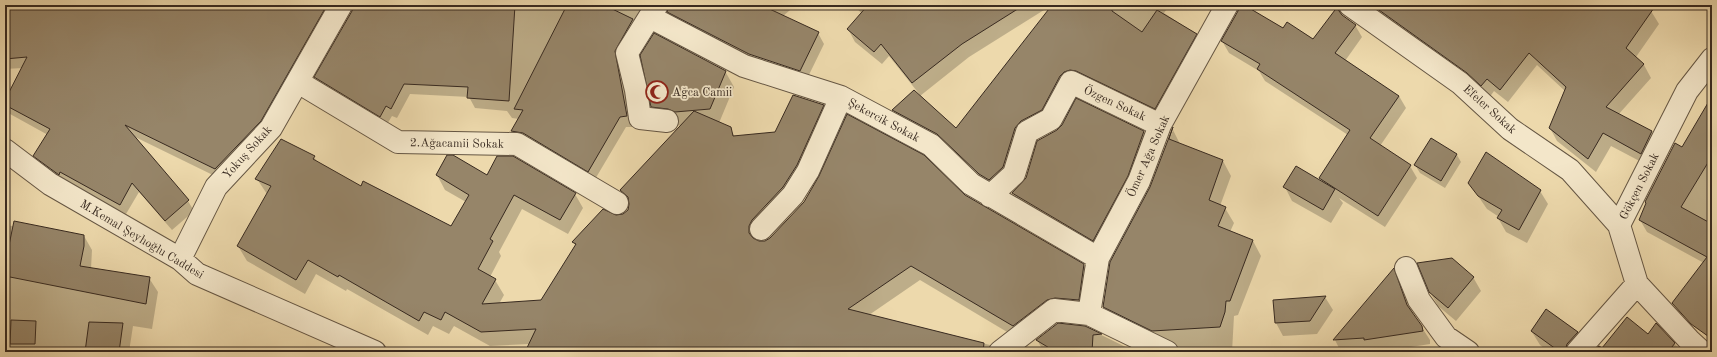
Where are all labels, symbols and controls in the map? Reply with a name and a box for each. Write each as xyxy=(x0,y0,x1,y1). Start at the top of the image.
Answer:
mosque icon: Ağca Camii xyxy=(644,79,670,105)
street label: Özgen Sokak xyxy=(1082,81,1149,124)
street label: Efeler Sokak xyxy=(1461,83,1518,136)
place label: Ağca Camii xyxy=(672,87,732,99)
street label: Şekercik Sokak xyxy=(846,97,921,145)
street label: Ömer Ağa Sokak xyxy=(1122,112,1172,199)
street label: Yokuş Sokak xyxy=(221,124,275,182)
street label: 2.Ağacamii Sokak xyxy=(410,137,504,151)
street label: Gökçen Sokak xyxy=(1618,151,1662,222)
street label: M.Kemal Şeyhoğlu Caddesi xyxy=(78,198,205,282)

